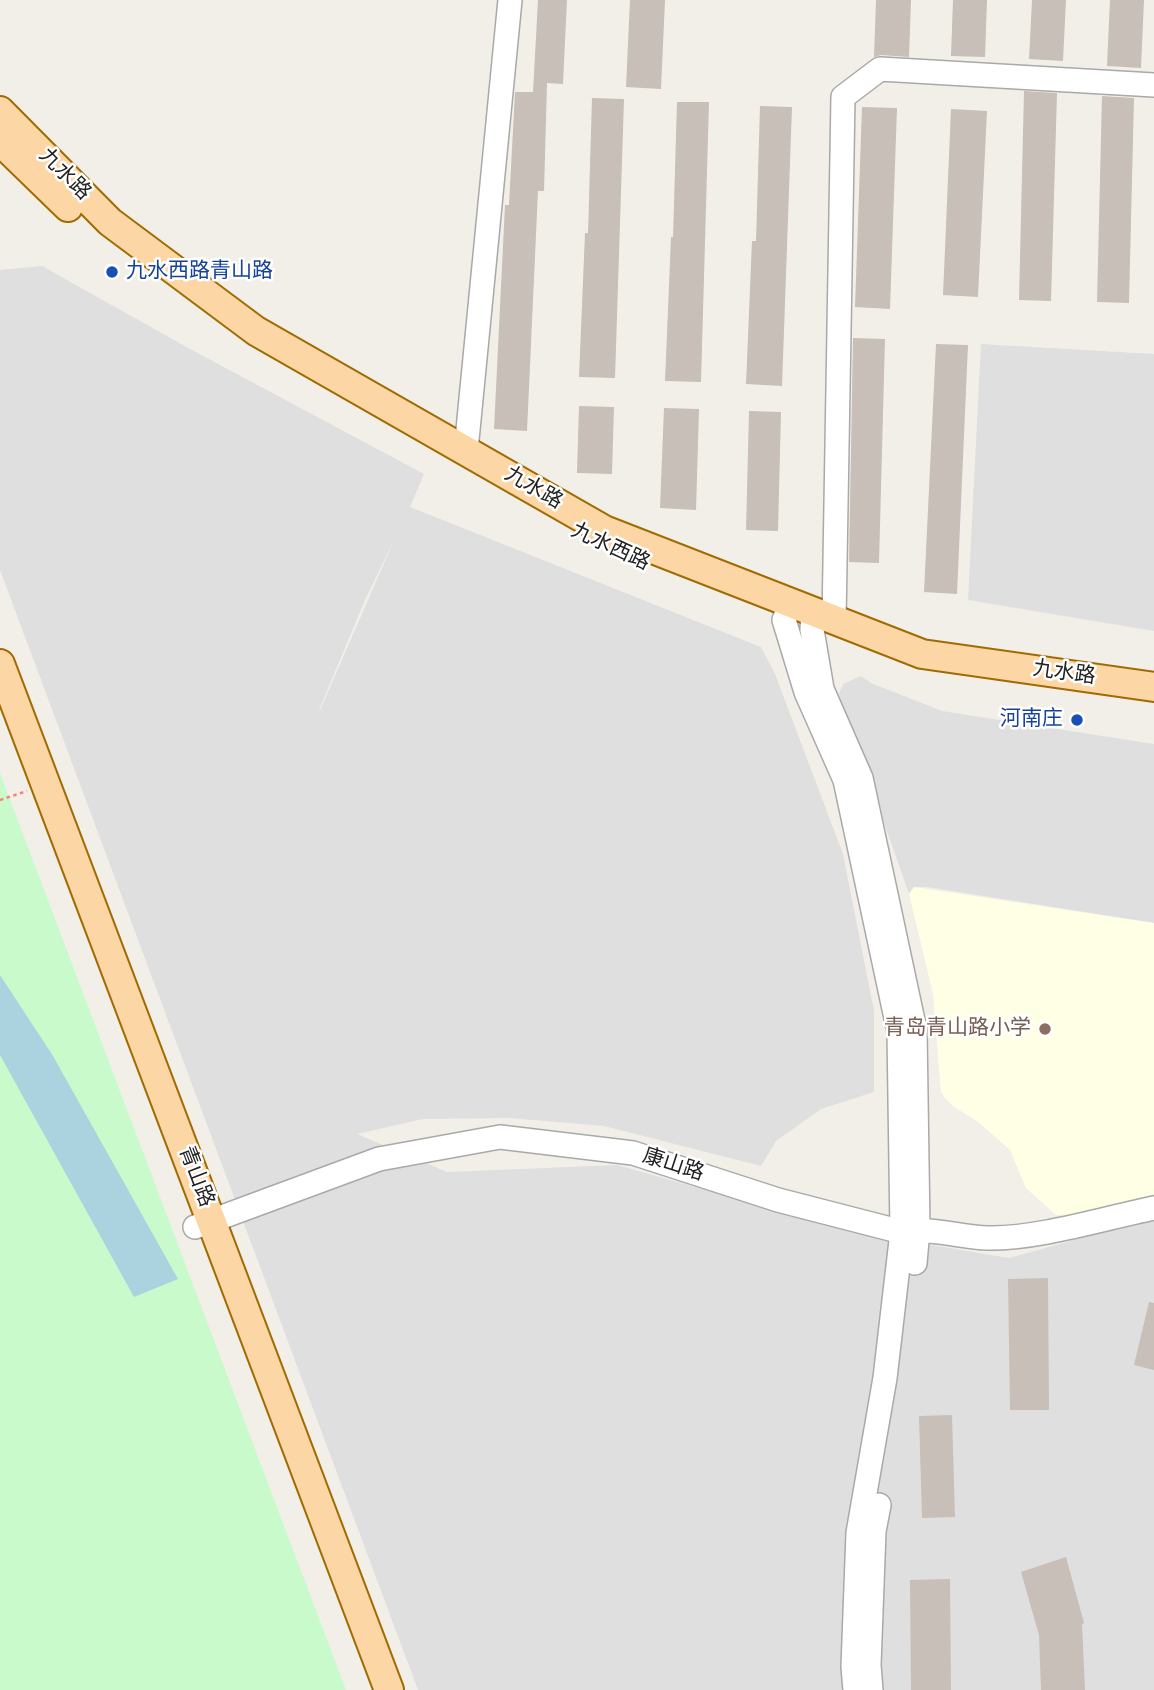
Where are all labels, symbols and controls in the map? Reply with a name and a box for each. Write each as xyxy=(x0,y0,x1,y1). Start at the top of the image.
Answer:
street label: 九水路 xyxy=(33,144,95,206)
place label: 九水西路青山路 xyxy=(126,259,273,285)
marker: 九水西路青山路 xyxy=(104,264,120,280)
street label: 九水路 xyxy=(499,462,567,516)
street label: 九水西路 xyxy=(567,519,653,577)
street label: 九水路 xyxy=(1031,657,1097,691)
place label: 河南庄 xyxy=(1000,707,1063,733)
marker: 河南庄 xyxy=(1069,712,1085,728)
place label: 青岛青山路小学 xyxy=(884,1016,1031,1042)
marker: 青岛青山路小学 xyxy=(1037,1021,1053,1037)
street label: 青山路 xyxy=(172,1143,218,1211)
street label: 康山路 xyxy=(639,1144,707,1188)

